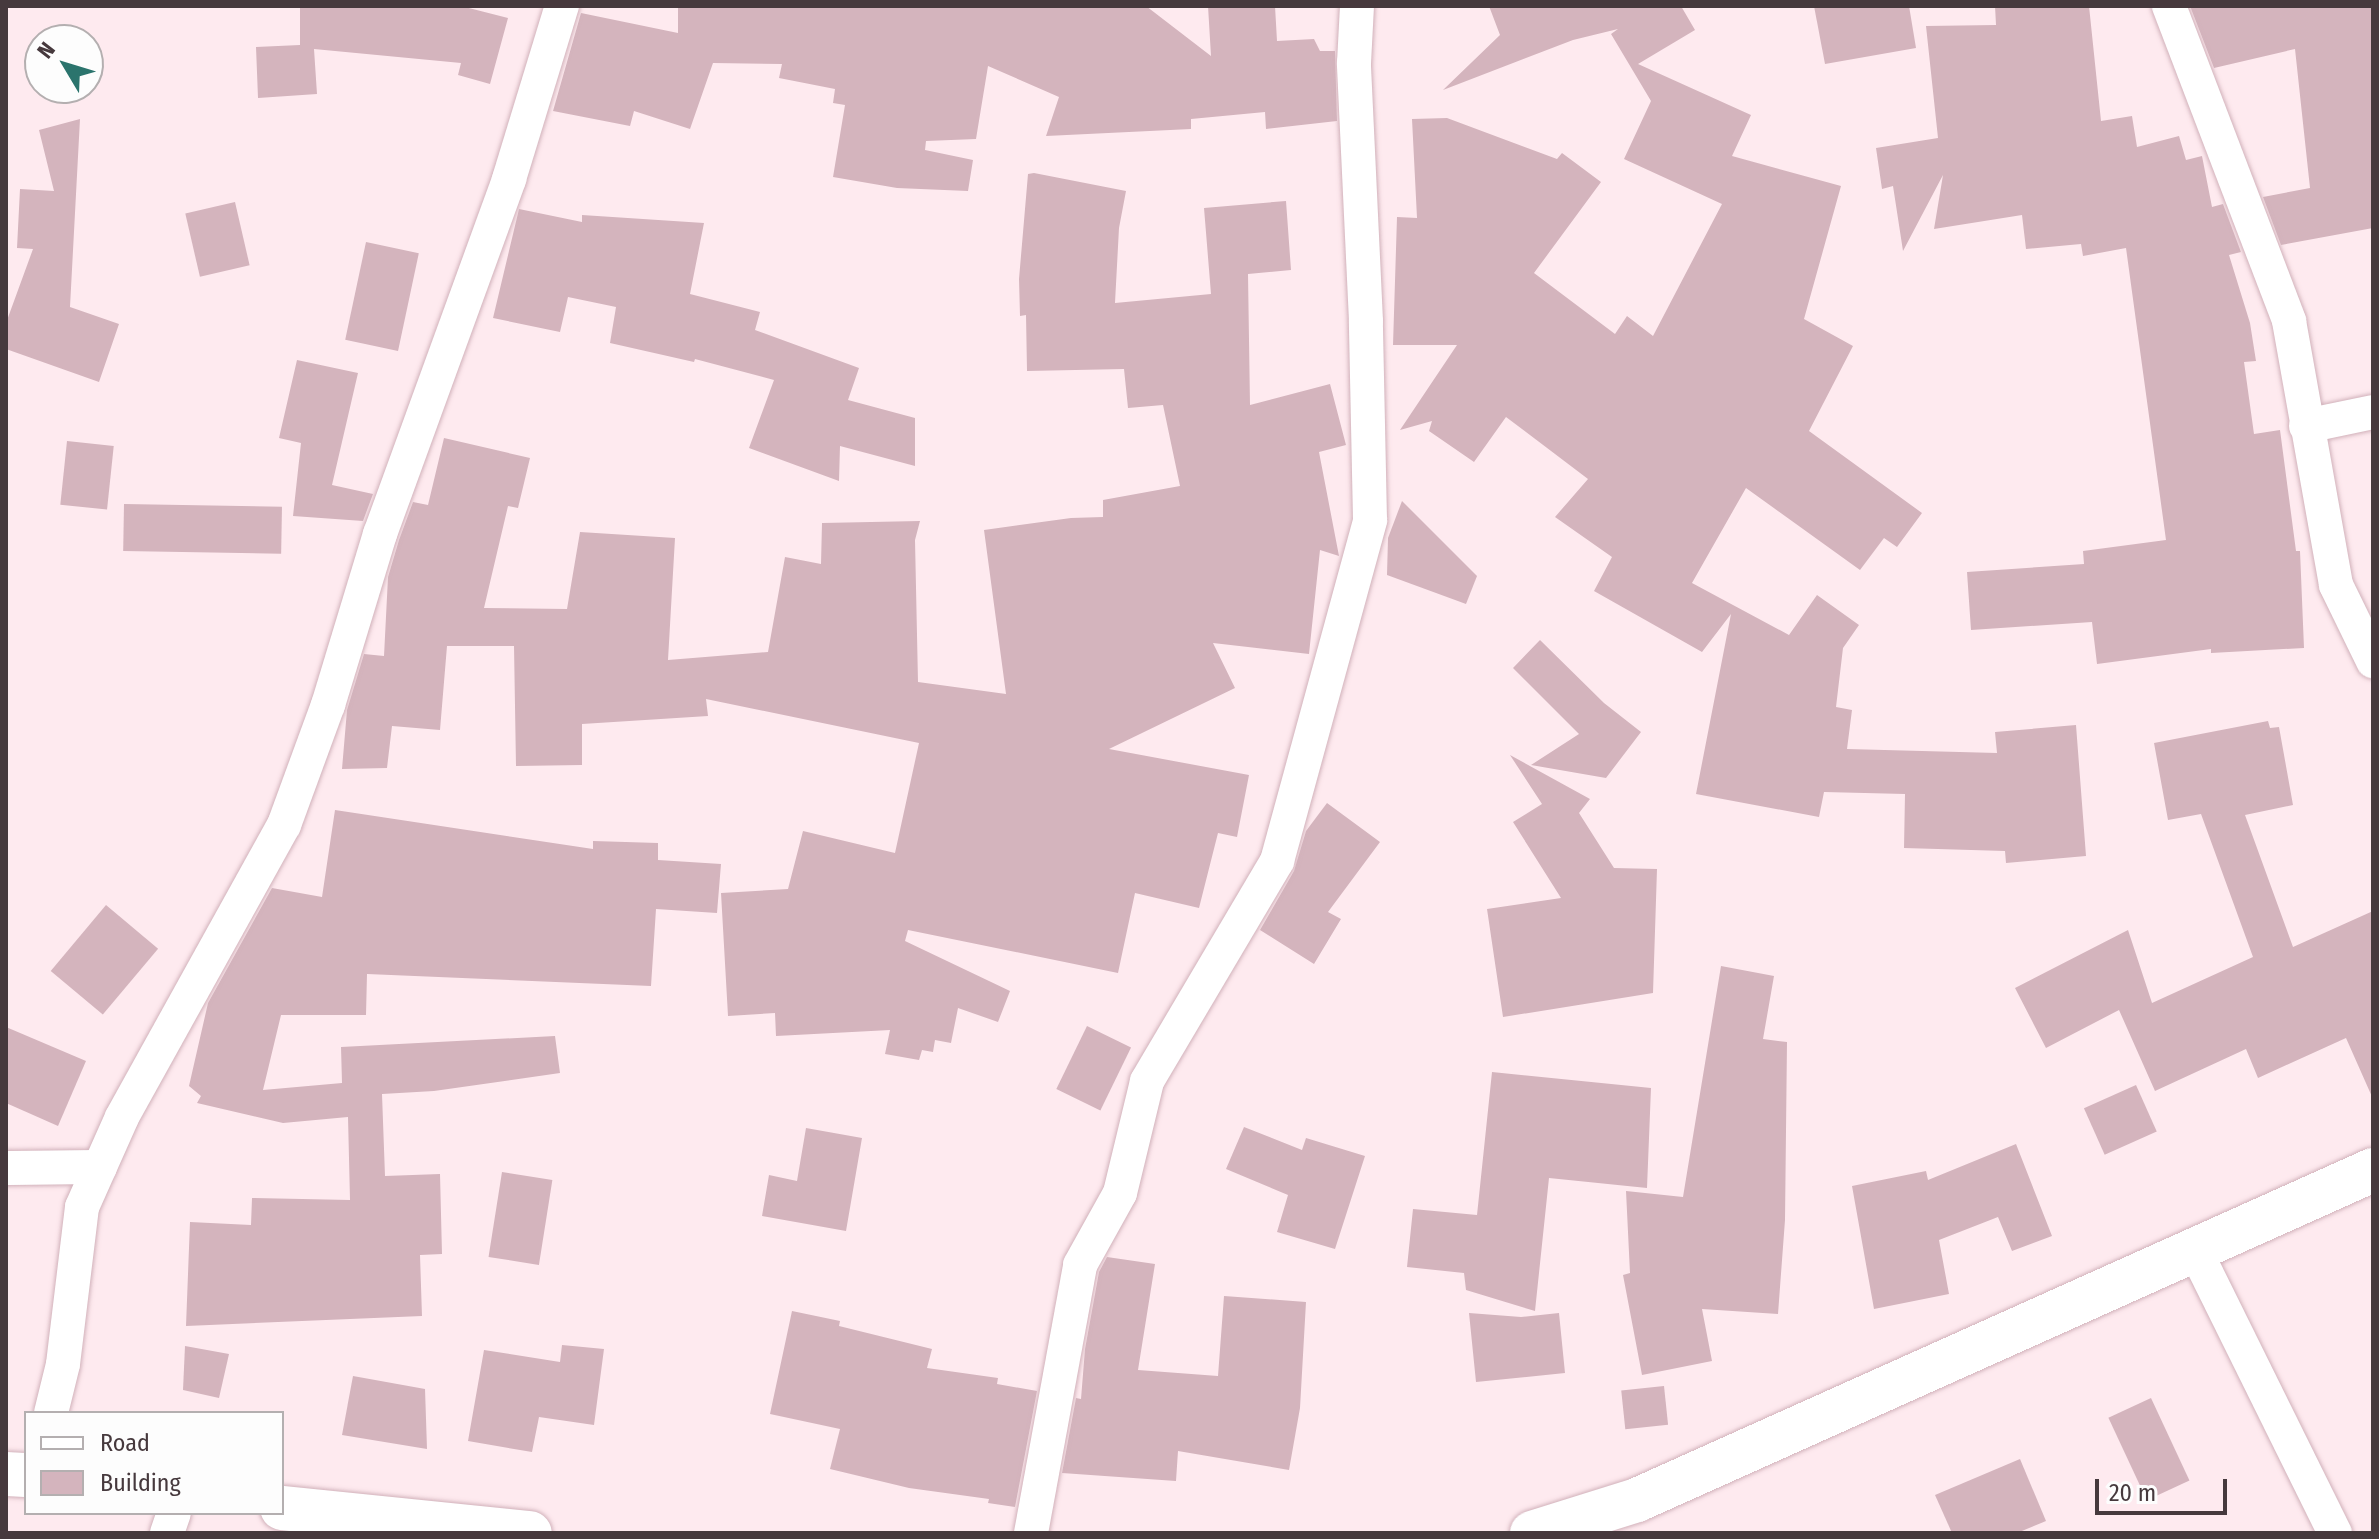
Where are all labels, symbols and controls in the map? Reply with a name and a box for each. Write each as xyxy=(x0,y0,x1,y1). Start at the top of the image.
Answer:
north arrow xyxy=(24,24,104,104)
text: N xyxy=(32,37,61,64)
legend xyxy=(24,1411,284,1515)
text: Road xyxy=(100,1429,150,1457)
scale bar xyxy=(2099,1463,2231,1513)
text: Building xyxy=(100,1469,181,1497)
text: 20 m xyxy=(2109,1479,2156,1507)

